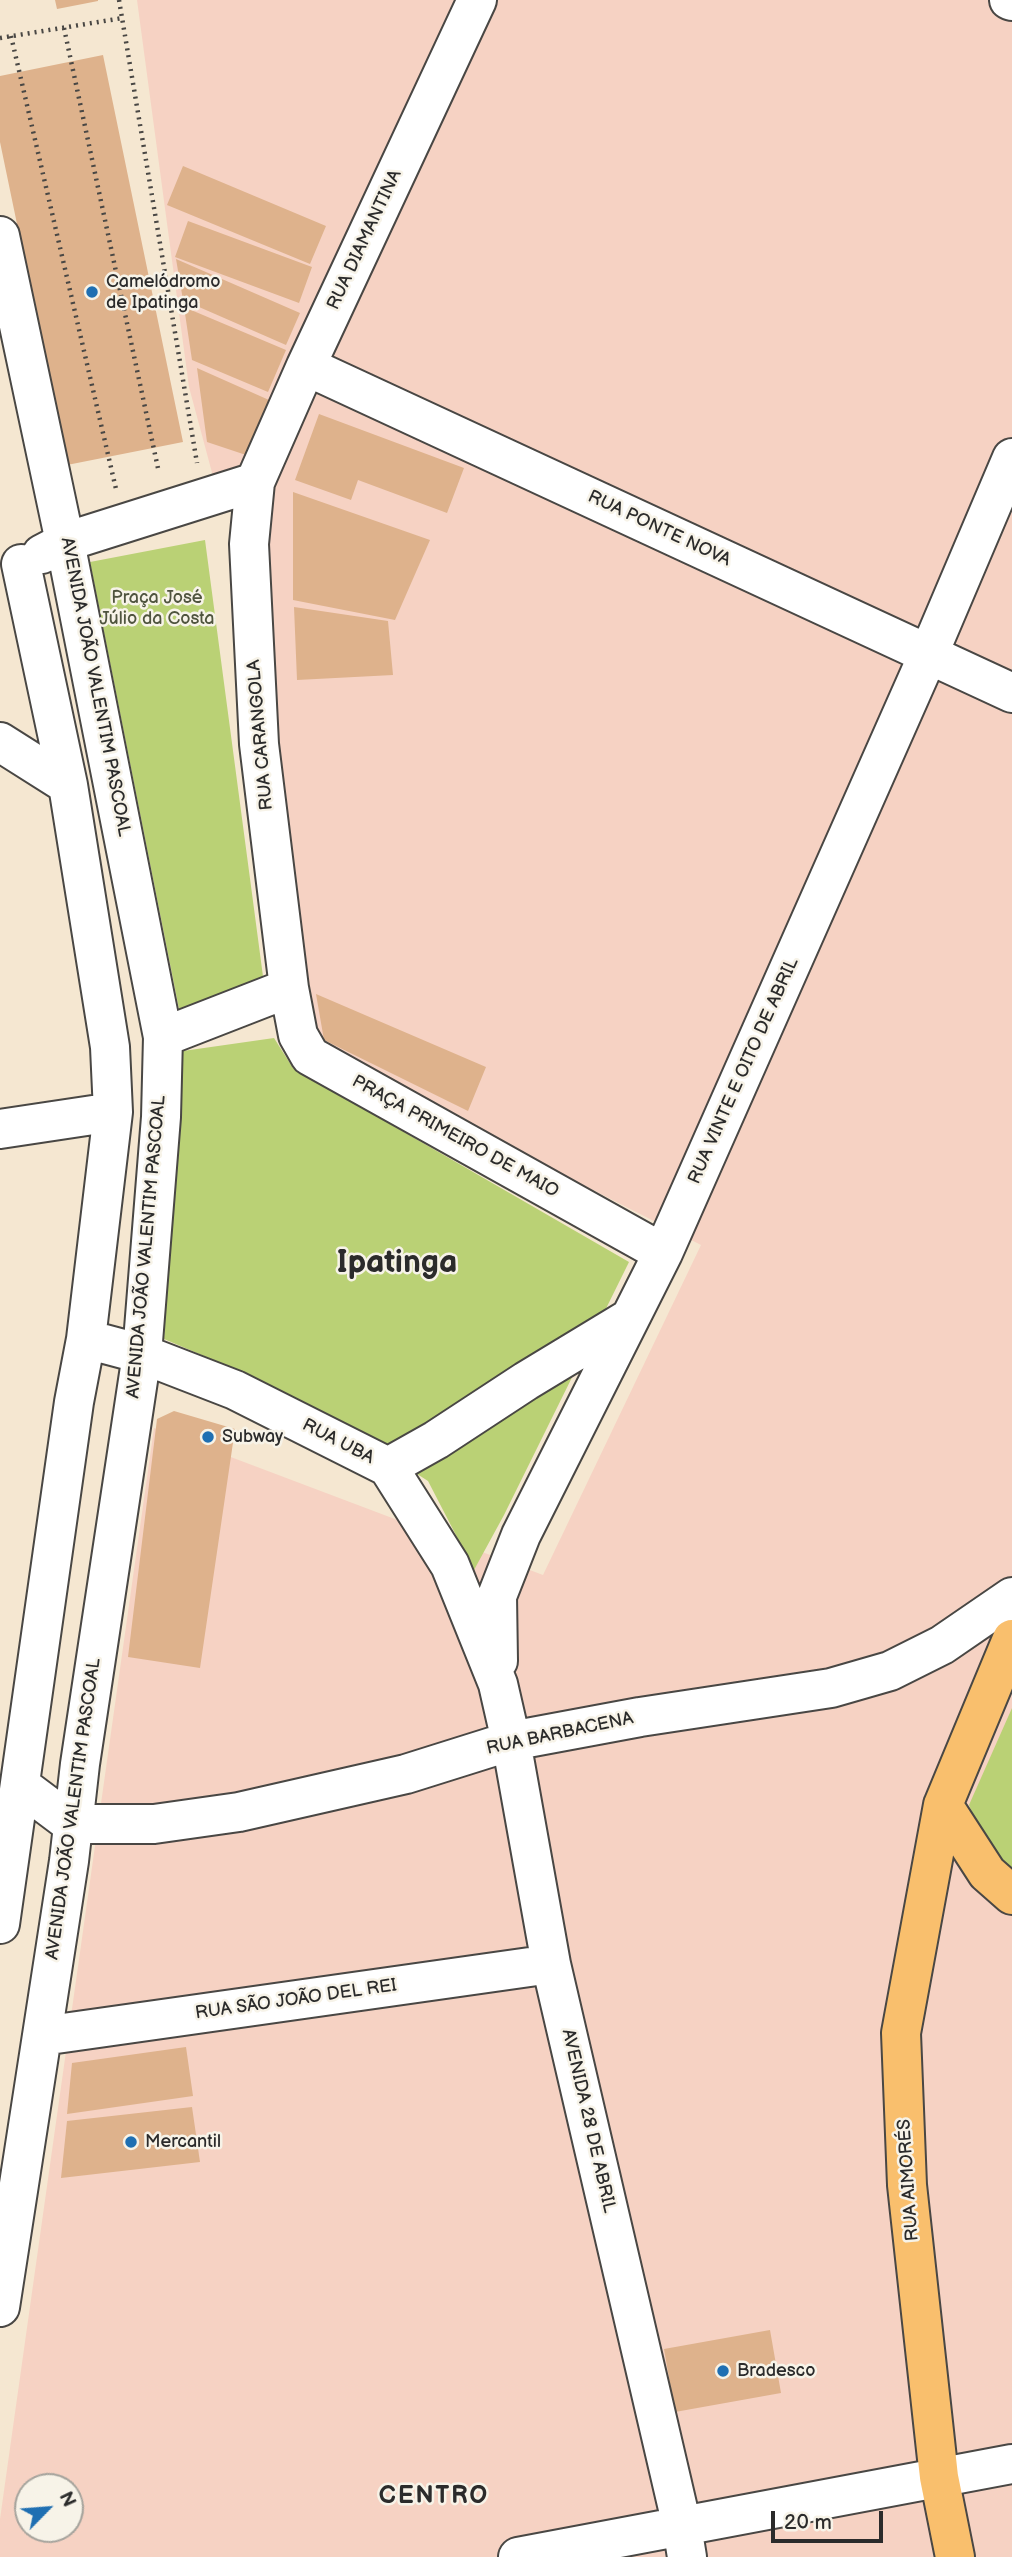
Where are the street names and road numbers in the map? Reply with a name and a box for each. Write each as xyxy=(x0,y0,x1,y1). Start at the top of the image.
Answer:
street label: RUA DIAMANTINA xyxy=(323,167,407,313)
street label: RUA PONTE NOVA xyxy=(584,486,734,572)
street label: AVENIDA JOÃO VALENTIM PASCOAL xyxy=(55,536,135,838)
street label: RUA CARANGOLA xyxy=(244,659,278,811)
street label: RUA VINTE E OITO DE ABRIL xyxy=(684,955,804,1187)
street label: PRAÇA PRIMEIRO DE MAIO xyxy=(348,1071,562,1203)
street label: AVENIDA JOÃO VALENTIM PASCOAL xyxy=(123,1095,171,1399)
street label: RUA UBA xyxy=(298,1415,378,1469)
street label: AVENIDA JOÃO VALENTIM PASCOAL xyxy=(42,1657,106,1961)
street label: RUA BARBACENA xyxy=(485,1708,635,1760)
street label: RUA SÃO JOÃO DEL REI xyxy=(194,1975,398,2025)
street label: AVENIDA 28 DE ABRIL xyxy=(556,2027,620,2215)
street label: RUA AIMORÉS xyxy=(894,2118,924,2242)

